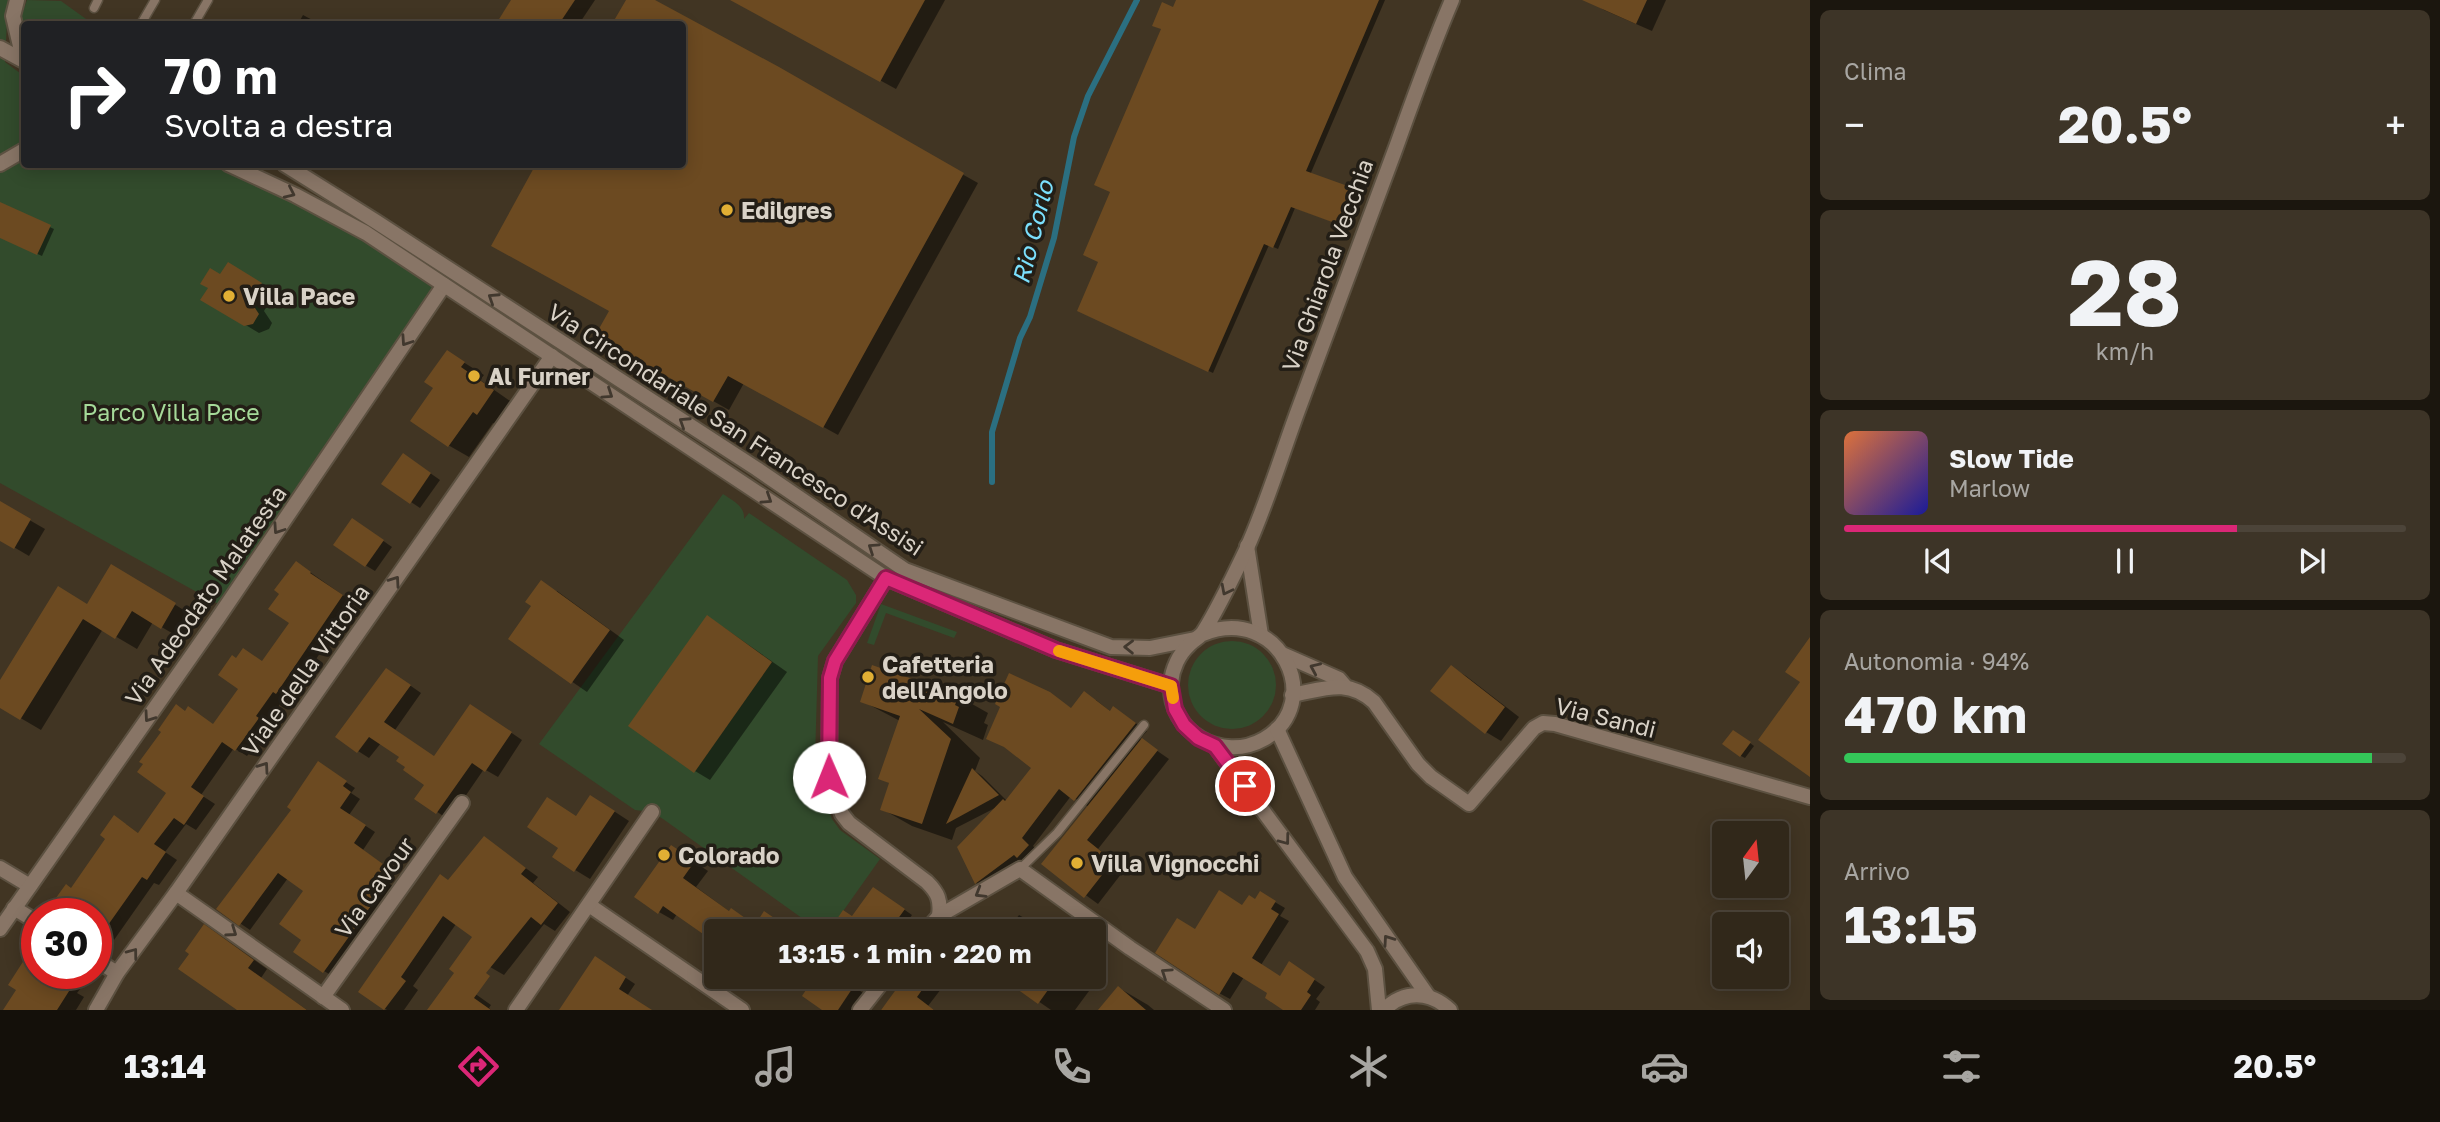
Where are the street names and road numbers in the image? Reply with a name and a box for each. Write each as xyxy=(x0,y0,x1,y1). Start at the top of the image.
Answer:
street label: Via Ghiarola Vecchia xyxy=(1275,155,1379,375)
street label: Via Circondariale San Francesco d'Assisi xyxy=(543,297,929,561)
street label: Via Adeodato Malatesta xyxy=(118,480,292,710)
street label: Viale della Vittoria xyxy=(235,579,375,761)
street label: Via Sandi xyxy=(1553,691,1659,743)
street label: Via Cavour xyxy=(328,831,420,943)

